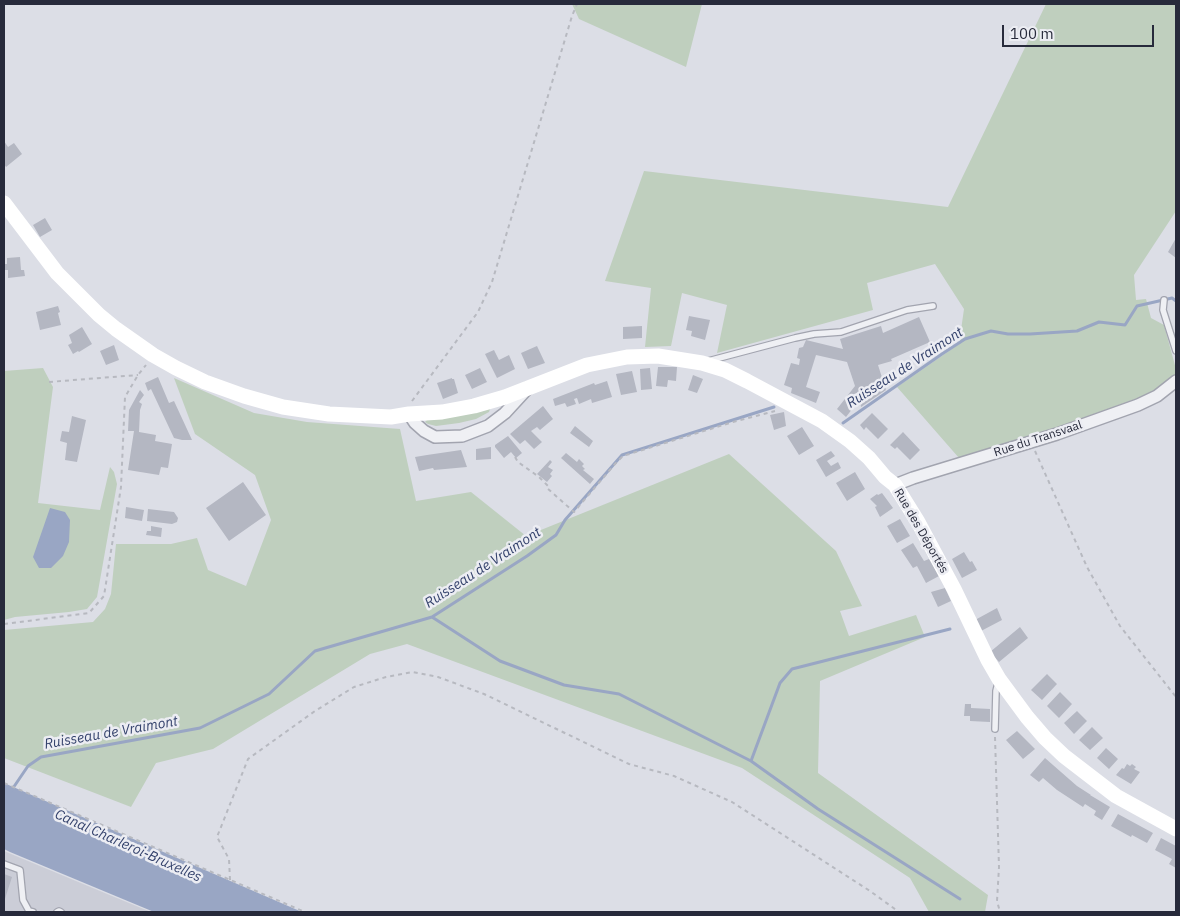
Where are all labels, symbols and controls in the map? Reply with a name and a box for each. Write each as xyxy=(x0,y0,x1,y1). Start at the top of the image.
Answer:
scale bar xyxy=(1005,15,1158,47)
text: 100 m xyxy=(1010,24,1054,43)
water label: Ruisseau de Vraimont xyxy=(844,324,966,412)
street label: Rue du Transvaal xyxy=(992,418,1084,460)
street label: Rue des Déportés xyxy=(891,486,951,576)
water label: Ruisseau de Vraimont xyxy=(422,524,544,612)
water label: Ruisseau de Vraimont xyxy=(43,713,179,753)
water label: Canal Charleroi-Bruxelles xyxy=(52,806,204,886)

